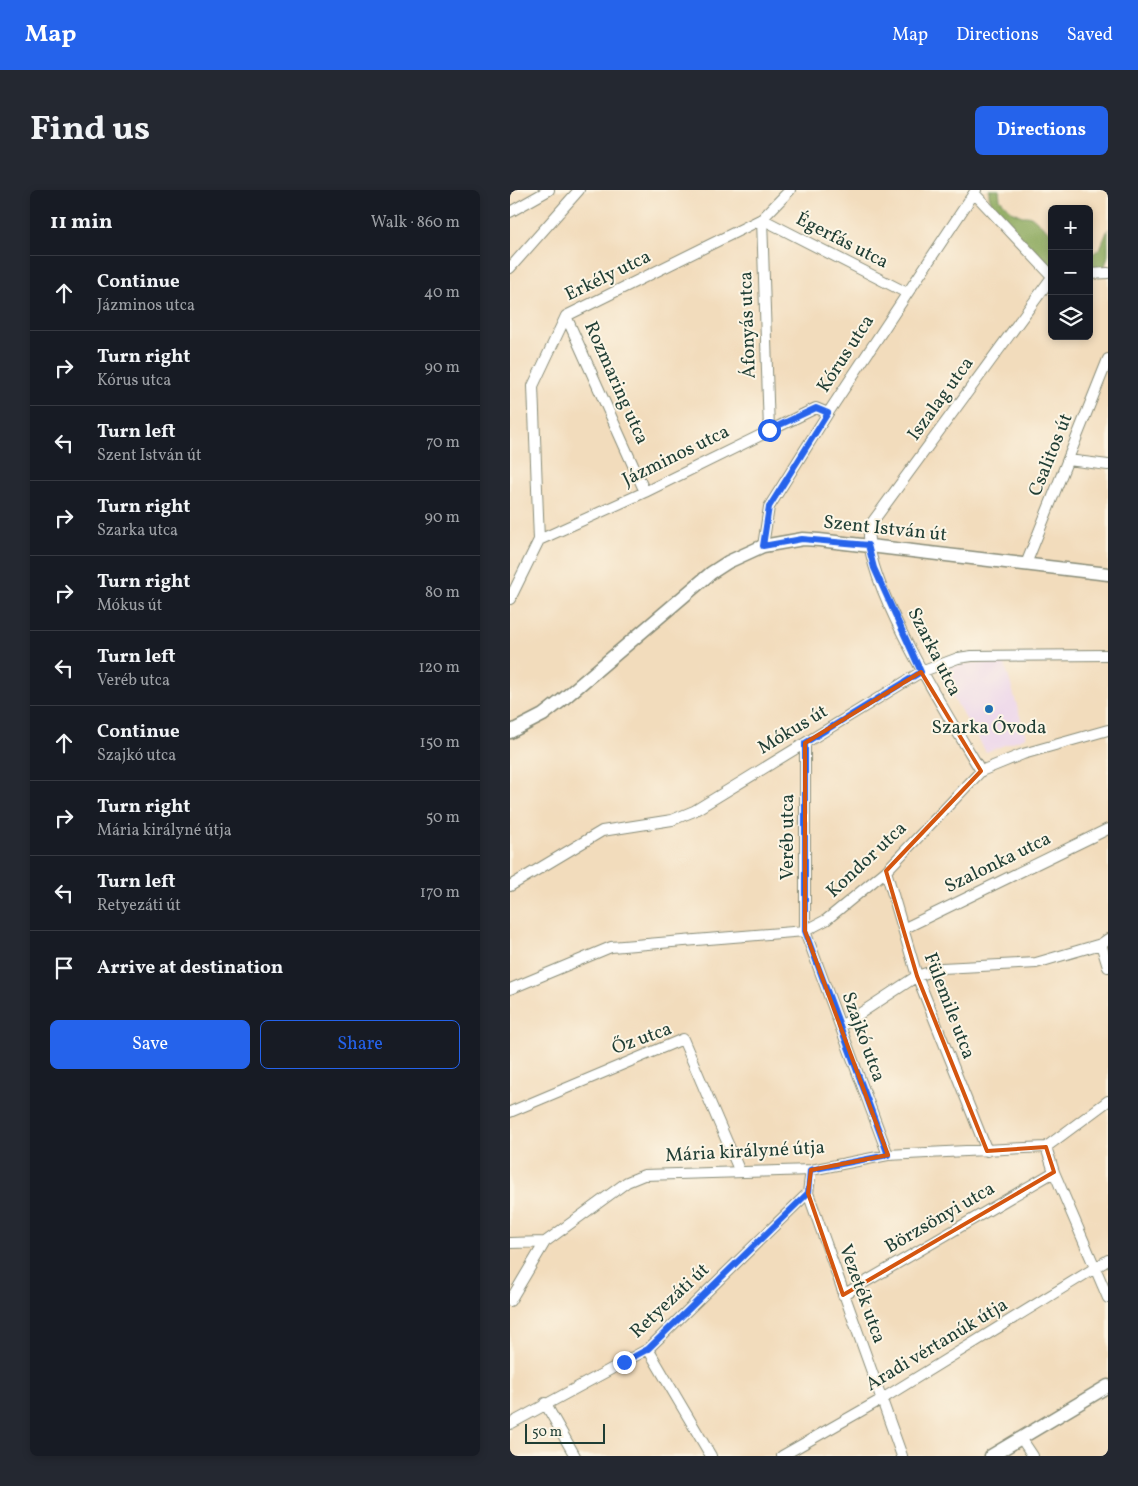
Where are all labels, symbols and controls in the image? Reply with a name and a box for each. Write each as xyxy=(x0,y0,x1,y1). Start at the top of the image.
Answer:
text: Map xyxy=(25,18,76,52)
text: Map xyxy=(892,23,928,48)
text: Directions xyxy=(956,23,1039,48)
text: Saved xyxy=(1067,23,1113,48)
text: Find us xyxy=(30,106,150,154)
button: Directions xyxy=(975,106,1108,155)
map controls xyxy=(1048,205,1093,340)
button: + xyxy=(1048,205,1093,250)
street label: Égerfás utca xyxy=(791,206,893,276)
text: 11 min xyxy=(50,208,113,237)
text: Walk · 860 m xyxy=(371,212,460,234)
street label: Erkély utca xyxy=(561,244,655,308)
button: − xyxy=(1048,250,1093,295)
text: Continue xyxy=(97,269,180,295)
street label: Áfonyás utca xyxy=(733,271,763,379)
icon: ahead xyxy=(50,279,78,307)
text: 40 m xyxy=(424,282,460,304)
text: Jázminos utca xyxy=(97,295,195,317)
button: layers xyxy=(1048,295,1093,340)
street label: Kórus utca xyxy=(811,310,881,398)
street label: Rozmaring utca xyxy=(577,317,655,449)
text: Turn right xyxy=(97,344,190,370)
street label: Iszalag utca xyxy=(902,352,980,446)
icon: right xyxy=(50,354,78,382)
text: 90 m xyxy=(424,357,460,379)
text: Kórus utca xyxy=(97,370,171,392)
street label: Csalitos út xyxy=(1023,409,1080,500)
text: Turn left xyxy=(97,419,176,445)
street label: Jázminos utca xyxy=(618,419,734,493)
route start xyxy=(758,419,781,442)
icon: left xyxy=(50,429,78,457)
text: 70 m xyxy=(426,432,460,454)
text: Szent István út xyxy=(97,445,202,467)
text: Turn right xyxy=(97,494,190,520)
icon: right xyxy=(50,504,78,532)
text: 90 m xyxy=(424,507,460,529)
street label: Szent István út xyxy=(822,510,949,548)
text: Szarka utca xyxy=(97,520,178,542)
text: Turn right xyxy=(97,569,190,595)
icon: right xyxy=(50,579,78,607)
text: 80 m xyxy=(425,582,460,604)
text: Mókus út xyxy=(97,595,162,617)
street label: Szarka utca xyxy=(901,603,967,701)
text: Turn left xyxy=(97,644,176,670)
icon: left xyxy=(50,654,78,682)
text: 120 m xyxy=(418,657,460,679)
text: Veréb utca xyxy=(97,670,170,692)
street label: Mókus út xyxy=(753,699,833,761)
marker: Szarka Óvoda xyxy=(983,703,995,715)
place label: Szarka Óvoda xyxy=(931,715,1047,741)
text: Continue xyxy=(97,719,180,745)
icon: ahead xyxy=(50,729,78,757)
text: 150 m xyxy=(419,732,460,754)
text: Szajkó utca xyxy=(97,745,176,767)
text: Turn right xyxy=(97,794,190,820)
street label: Veréb utca xyxy=(775,794,801,880)
icon: right xyxy=(50,804,78,832)
text: 50 m xyxy=(426,807,460,829)
street label: Kondor utca xyxy=(821,816,913,904)
text: Mária királyné útja xyxy=(97,820,232,842)
street label: Szalonka utca xyxy=(940,826,1056,900)
text: Turn left xyxy=(97,869,176,895)
icon: left xyxy=(50,879,78,907)
text: 170 m xyxy=(420,882,460,904)
text: Retyezáti út xyxy=(97,895,181,917)
street label: Fülemile utca xyxy=(917,949,981,1063)
icon: arrive xyxy=(50,954,78,982)
text: Arrive at destination xyxy=(97,955,283,981)
street label: Szajkó utca xyxy=(835,988,891,1086)
street label: Őz utca xyxy=(608,1016,676,1062)
button: Save xyxy=(50,1020,250,1069)
button: Share xyxy=(260,1020,460,1069)
street label: Mária királyné útja xyxy=(664,1135,826,1169)
street label: Börzsönyi utca xyxy=(880,1176,1000,1260)
street label: Vezeték utca xyxy=(832,1241,892,1347)
street label: Retyezáti út xyxy=(625,1257,716,1344)
street label: Aradi vértanúk útja xyxy=(861,1292,1013,1398)
route end xyxy=(613,1351,636,1374)
scale bar xyxy=(525,1421,605,1444)
text: 50 m xyxy=(532,1423,562,1442)

